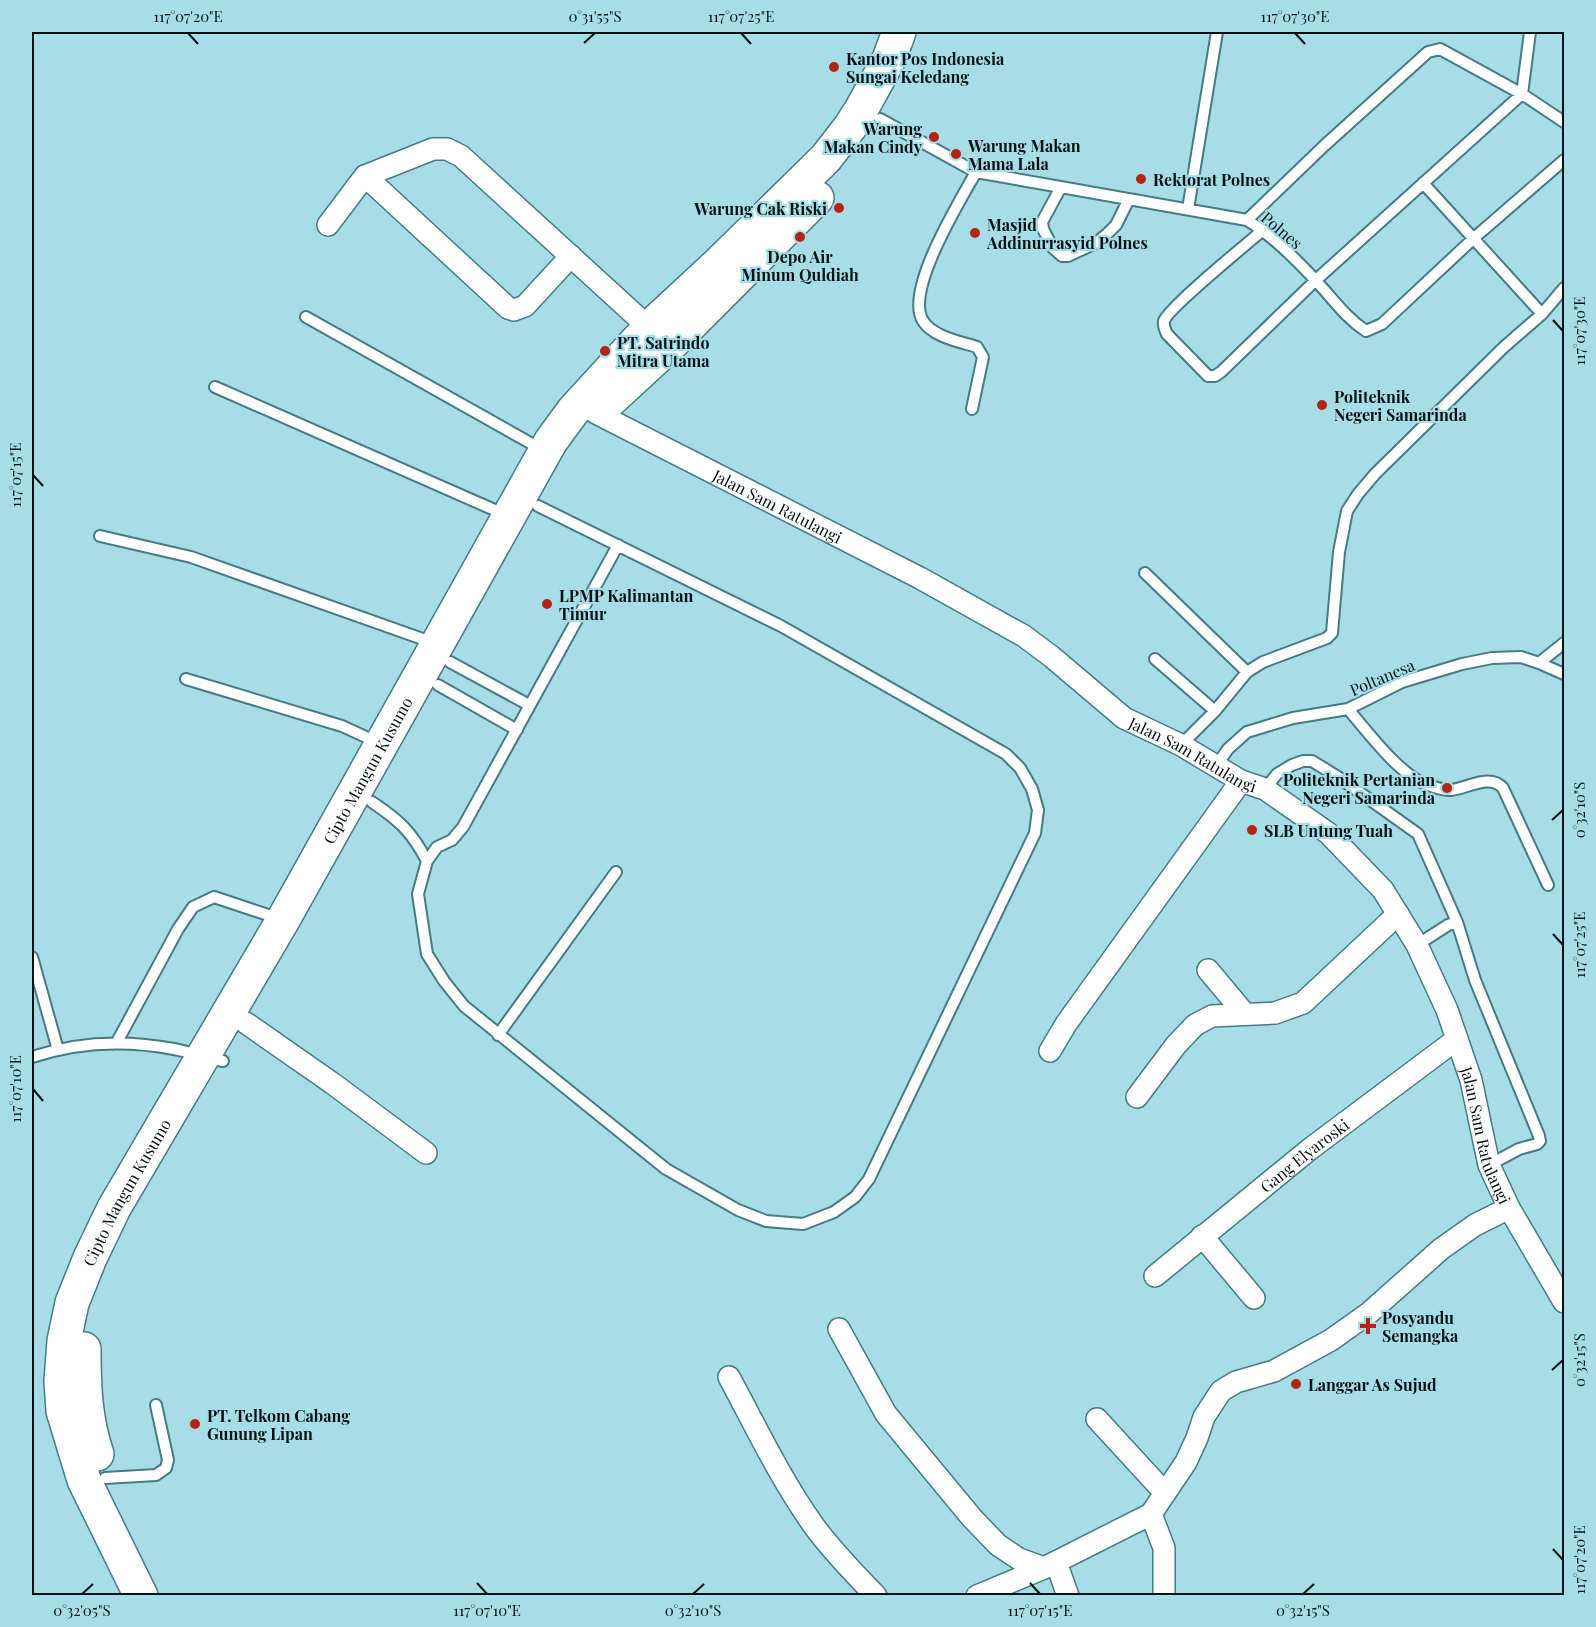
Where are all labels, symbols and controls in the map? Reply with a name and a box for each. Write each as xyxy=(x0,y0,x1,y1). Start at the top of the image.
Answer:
text: 117°07'20"E xyxy=(153,6,223,26)
text: 0°31'55"S xyxy=(568,6,622,26)
text: 117°07'25"E xyxy=(708,6,774,26)
text: 117°07'30"E xyxy=(1261,6,1329,26)
place label: Kantor Pos Indonesia Sungai Keledang xyxy=(846,48,1005,87)
marker: Kantor Pos Indonesia Sungai Keledang xyxy=(827,60,841,74)
place label: Warung Makan Cindy xyxy=(824,118,923,157)
marker: Warung Makan Cindy xyxy=(927,130,941,144)
place label: Warung Makan Mama Lala xyxy=(967,135,1081,174)
marker: Warung Makan Mama Lala xyxy=(949,147,963,161)
place label: Rektorat Polnes xyxy=(1153,169,1270,190)
marker: Rektorat Polnes xyxy=(1134,172,1148,186)
place label: Warung Cak Riski xyxy=(693,198,827,219)
marker: Warung Cak Riski xyxy=(832,201,846,215)
street label: Polnes xyxy=(1257,207,1307,253)
place label: Masjid Addinurrasyid Polnes xyxy=(986,214,1148,253)
marker: Masjid Addinurrasyid Polnes xyxy=(968,226,982,240)
marker: Depo Air Minum Quldiah xyxy=(793,230,807,244)
place label: Depo Air Minum Quldiah xyxy=(741,246,859,285)
text: 117°07'30"E xyxy=(1569,297,1589,365)
place label: PT. Satrindo Mitra Utama xyxy=(617,332,710,371)
marker: PT. Satrindo Mitra Utama xyxy=(598,344,612,358)
place label: Politeknik Negeri Samarinda xyxy=(1334,386,1467,425)
marker: Politeknik Negeri Samarinda xyxy=(1315,398,1329,412)
text: 117°07'15"E xyxy=(5,443,25,507)
street label: Jalan Sam Ratulangi xyxy=(709,464,846,547)
place label: LPMP Kalimantan Timur xyxy=(559,585,694,624)
marker: LPMP Kalimantan Timur xyxy=(540,597,554,611)
street label: Poltanesa xyxy=(1346,654,1418,700)
street label: Cipto Mangun Kusumo xyxy=(317,693,416,847)
street label: Jalan Sam Ratulangi xyxy=(1125,711,1260,796)
place label: Politeknik Pertanian Negeri Samarinda xyxy=(1283,769,1436,808)
marker: Politeknik Pertanian Negeri Samarinda xyxy=(1440,781,1454,795)
text: 0°32'10"S xyxy=(1569,782,1589,838)
place label: SLB Untung Tuah xyxy=(1264,820,1393,841)
marker: SLB Untung Tuah xyxy=(1245,823,1259,837)
text: 117°07'25"E xyxy=(1569,912,1589,978)
text: 117°07'10"E xyxy=(5,1055,25,1123)
street label: Jalan Sam Ratulangi xyxy=(1456,1063,1516,1207)
street label: Gang Elyaroski xyxy=(1255,1113,1353,1197)
street label: Cipto Mangun Kusumo xyxy=(77,1114,175,1269)
place label: Posyandu Semangka xyxy=(1382,1307,1459,1346)
marker: Posyandu Semangka xyxy=(1359,1317,1377,1335)
text: 0°32'15"S xyxy=(1569,1333,1589,1387)
place label: Langgar As Sujud xyxy=(1308,1374,1437,1395)
marker: Langgar As Sujud xyxy=(1289,1377,1303,1391)
place label: PT. Telkom Cabang Gunung Lipan xyxy=(207,1405,350,1444)
marker: PT. Telkom Cabang Gunung Lipan xyxy=(188,1417,202,1431)
text: 117°07'20"E xyxy=(1569,1525,1589,1595)
text: 0°32'05"S xyxy=(53,1600,111,1620)
text: 117°07'10"E xyxy=(453,1600,521,1620)
text: 0°32'10"S xyxy=(665,1600,721,1620)
text: 117°07'15"E xyxy=(1008,1600,1072,1620)
text: 0°32'15"S xyxy=(1276,1600,1330,1620)

